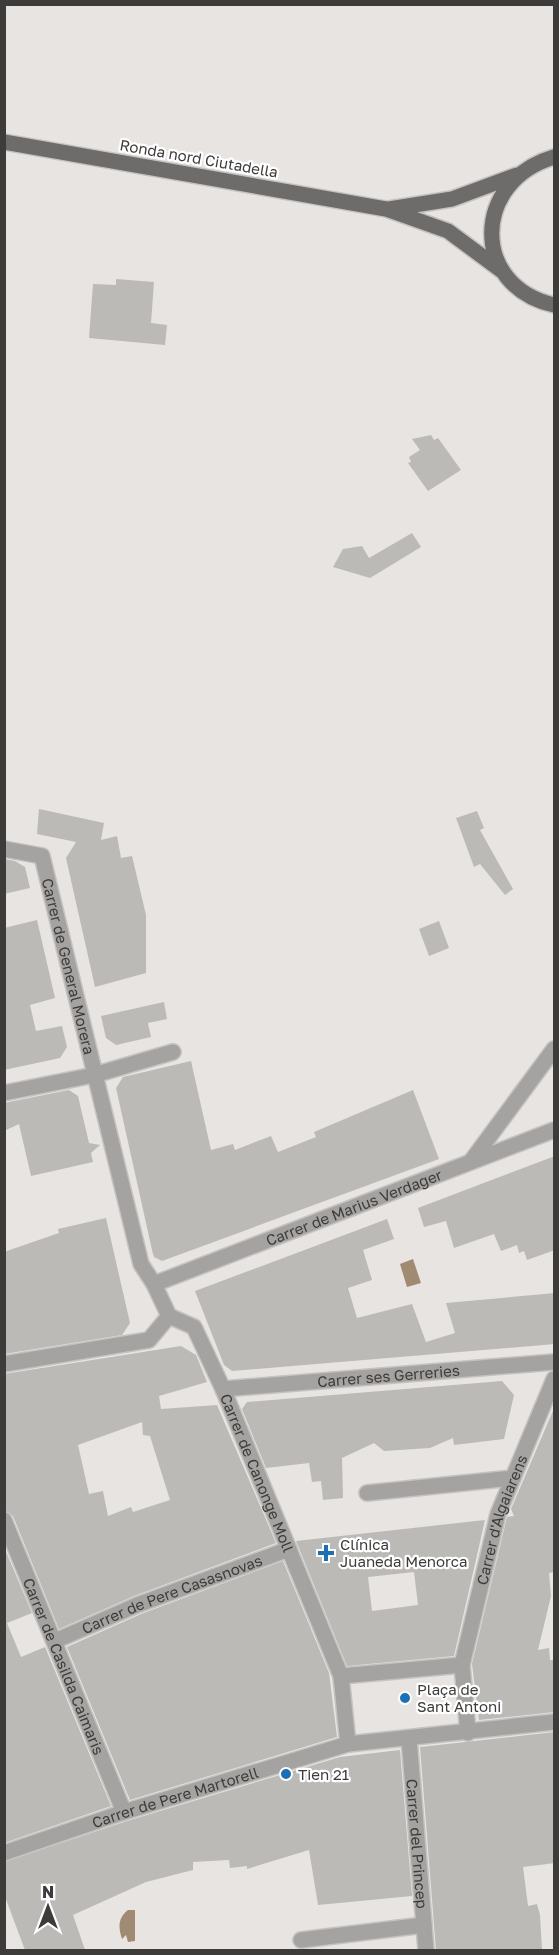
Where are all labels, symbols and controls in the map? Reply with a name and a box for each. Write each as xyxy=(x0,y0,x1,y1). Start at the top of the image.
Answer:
street label: Ronda nord Ciutadella xyxy=(118,135,280,181)
street label: Carrer de General Morera xyxy=(39,876,99,1056)
street label: Carrer de Marius Verdager xyxy=(263,1165,445,1249)
street label: Carrer ses Gerreries xyxy=(316,1361,461,1390)
street label: Carrer de Canonge Moll xyxy=(217,1391,298,1555)
street label: Carrer d'Algaiarens xyxy=(472,1452,531,1587)
place label: Clínica Juaneda Menorca xyxy=(340,1535,467,1570)
marker: Clínica Juaneda Menorca xyxy=(317,1544,335,1562)
street label: Carrer de Pere Casasnovas xyxy=(79,1551,265,1637)
street label: Carrer de Casilda Caimaris xyxy=(20,1575,108,1757)
place label: Plaça de Sant Antoni xyxy=(417,1680,501,1715)
marker: Plaça de Sant Antoni xyxy=(398,1691,412,1705)
street label: Carrer de Pere Martorell xyxy=(89,1763,261,1831)
place label: Tien 21 xyxy=(298,1765,349,1783)
marker: Tien 21 xyxy=(279,1767,293,1781)
street label: Carrer del Princep xyxy=(403,1778,432,1909)
north arrow xyxy=(18,1877,78,1937)
text: N xyxy=(42,1882,54,1902)

